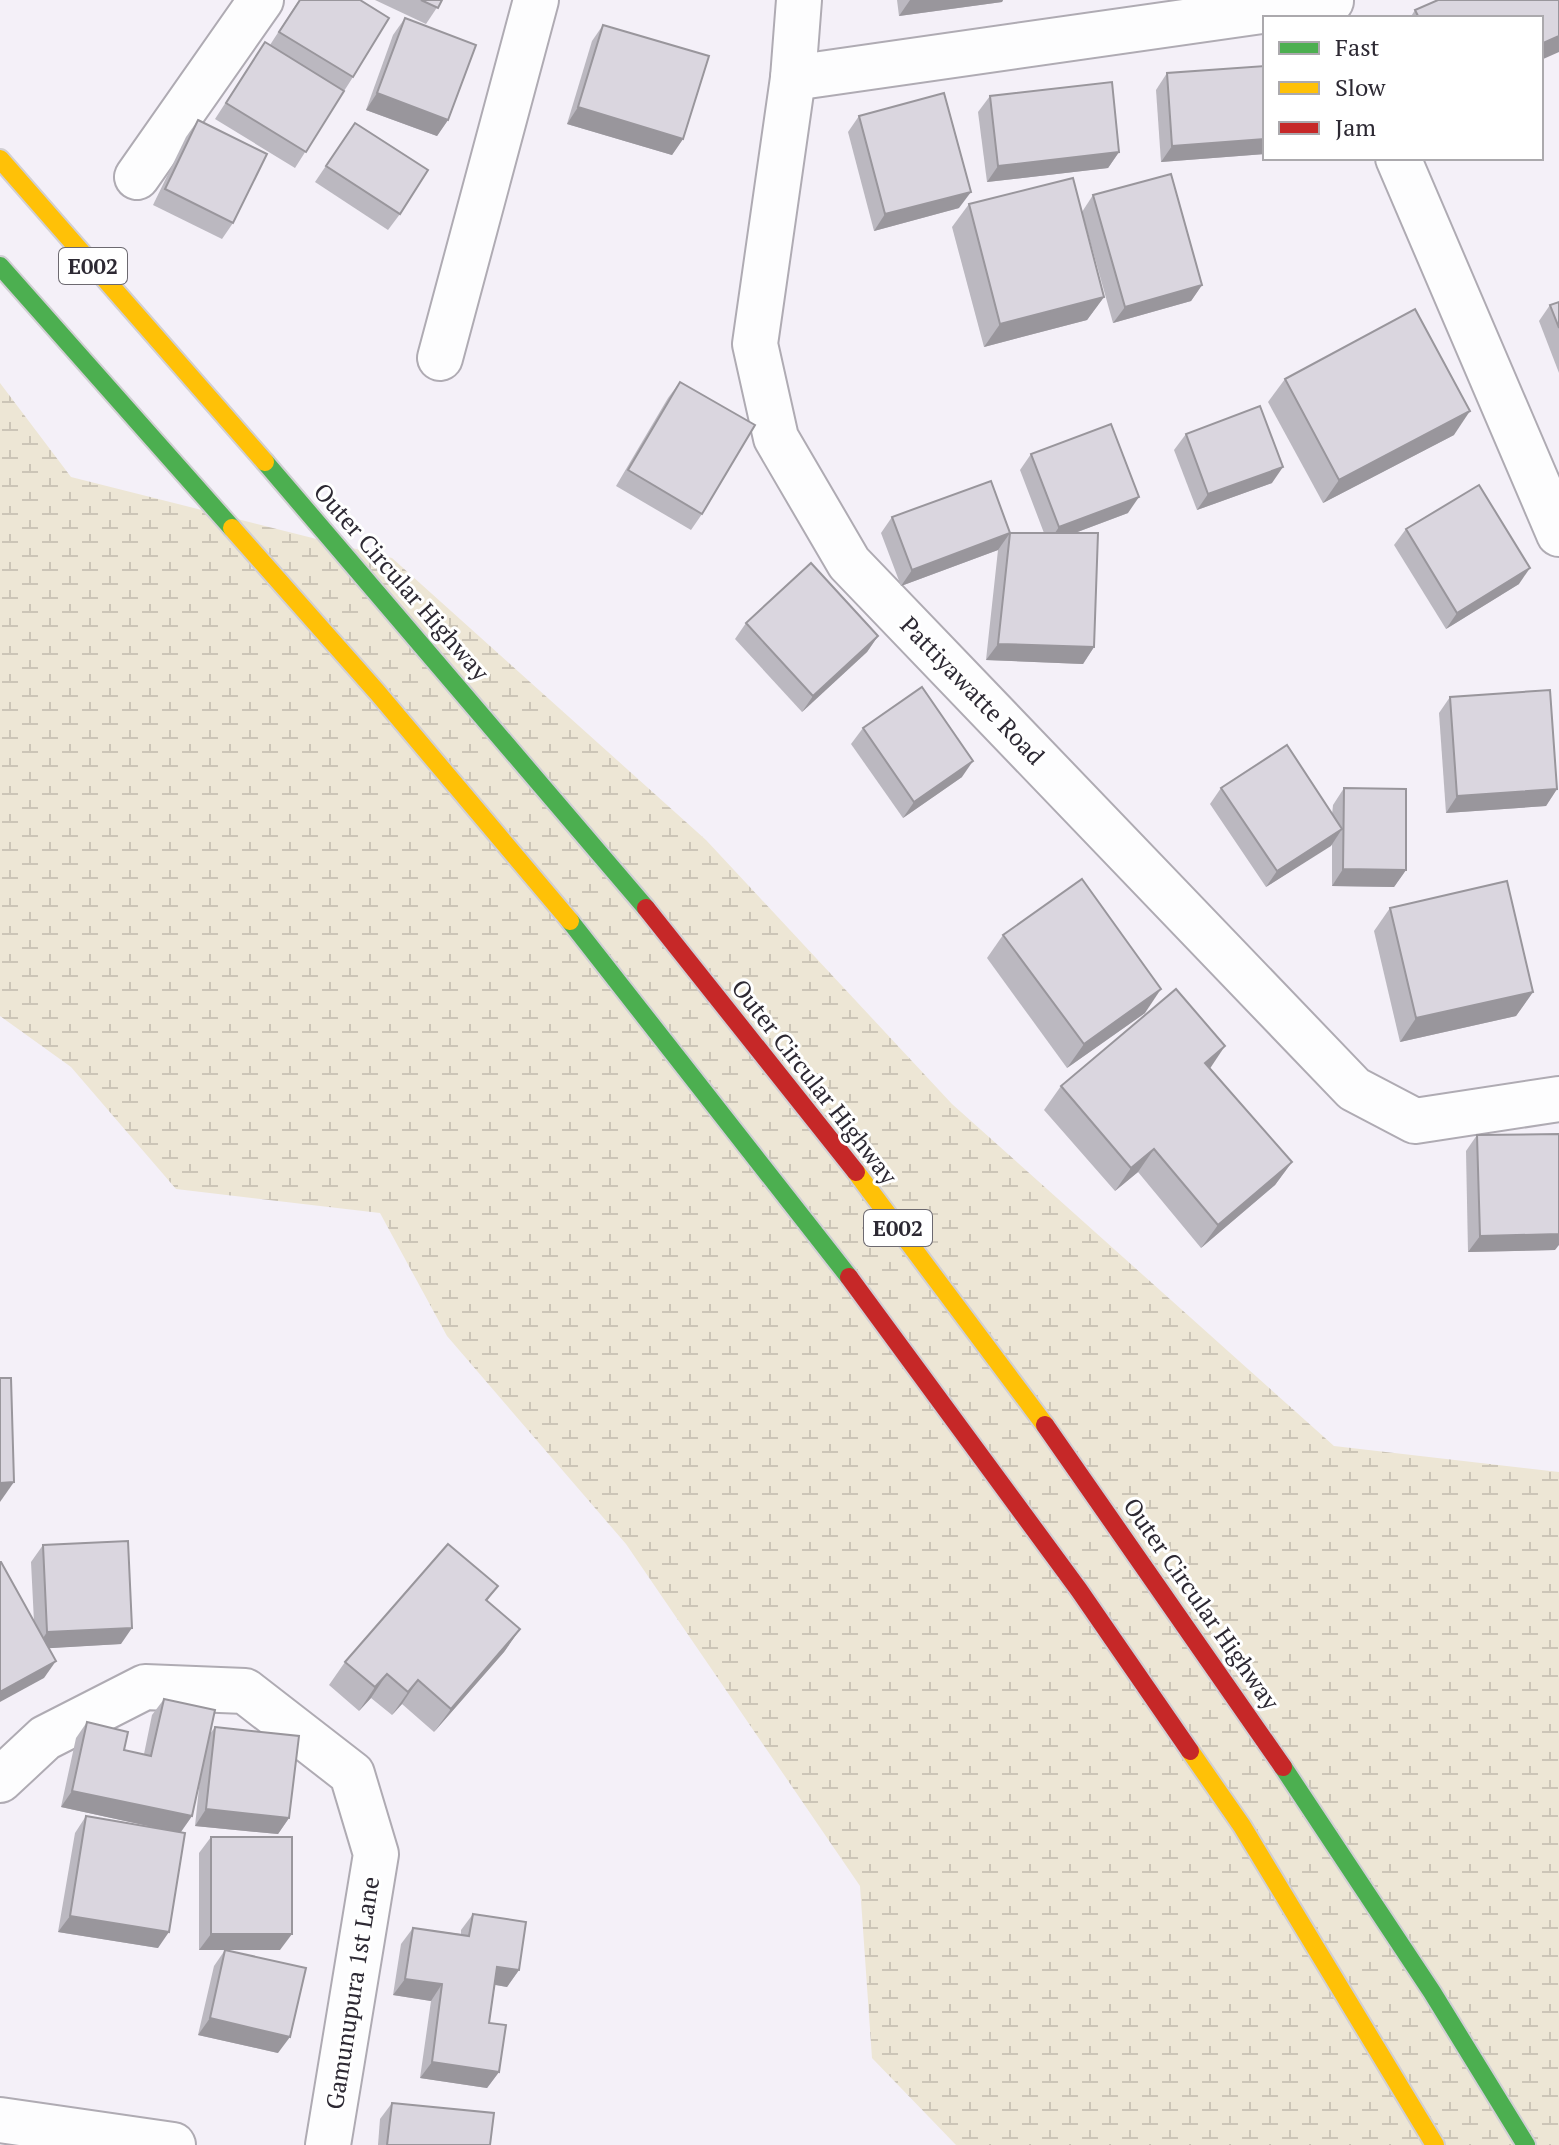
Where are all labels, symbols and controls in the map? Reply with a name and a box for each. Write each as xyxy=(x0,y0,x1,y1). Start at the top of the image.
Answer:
legend xyxy=(1263,16,1543,160)
text: Fast xyxy=(1335,31,1380,63)
text: Slow xyxy=(1335,71,1386,103)
text: Jam xyxy=(1335,111,1376,143)
road number: E002 xyxy=(59,248,127,284)
street label: Outer Circular Highway xyxy=(307,476,497,688)
street label: Pattiyawatte Road xyxy=(894,609,1052,771)
street label: Outer Circular Highway xyxy=(725,972,905,1191)
road number: E002 xyxy=(864,1210,932,1246)
street label: Outer Circular Highway xyxy=(1116,1491,1288,1717)
street label: Gamunupura 1st Lane xyxy=(318,1874,386,2112)

